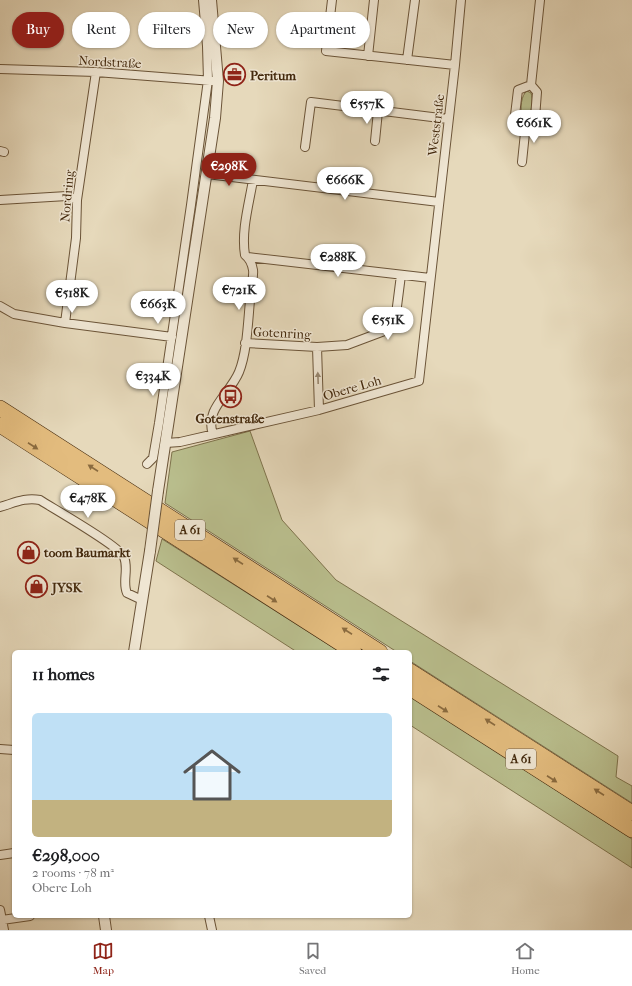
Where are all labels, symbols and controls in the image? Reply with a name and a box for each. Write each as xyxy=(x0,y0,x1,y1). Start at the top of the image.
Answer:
chip: Buy xyxy=(12,12,64,48)
chip: Rent xyxy=(72,12,130,48)
chip: Filters xyxy=(138,12,205,48)
chip: New xyxy=(213,12,268,48)
chip: Apartment xyxy=(276,12,370,48)
street label: Nordstraße xyxy=(78,53,142,71)
office icon: Peritum xyxy=(222,62,248,88)
place label: Peritum xyxy=(250,68,296,83)
pin: €557K xyxy=(339,91,395,125)
street label: Weststraße xyxy=(425,93,447,158)
text: €557K xyxy=(350,96,384,111)
pin: €661K xyxy=(506,110,562,144)
text: €661K xyxy=(516,115,552,130)
pin: €298K xyxy=(201,153,257,187)
text: €298K xyxy=(210,158,248,173)
pin: €666K xyxy=(317,167,373,201)
street label: Nordring xyxy=(57,168,77,223)
text: €666K xyxy=(326,172,364,187)
pin: €288K xyxy=(310,244,366,278)
text: €288K xyxy=(320,249,356,264)
pin: €721K xyxy=(211,277,267,311)
pin: €518K xyxy=(44,280,100,314)
text: €721K xyxy=(222,282,256,297)
text: €518K xyxy=(55,285,89,300)
pin: €663K xyxy=(130,291,186,325)
text: €663K xyxy=(140,296,176,311)
pin: €551K xyxy=(360,307,416,341)
text: €551K xyxy=(372,312,405,327)
street label: Gotenring xyxy=(253,324,313,342)
pin: €334K xyxy=(125,363,181,397)
text: €334K xyxy=(135,368,171,383)
one-way arrow xyxy=(315,371,321,384)
street label: Obere Loh xyxy=(321,372,384,403)
bus stop icon: Gotenstraße xyxy=(217,383,243,409)
place label: Gotenstraße xyxy=(196,411,265,426)
one-way arrow xyxy=(28,442,38,450)
one-way arrow xyxy=(88,464,98,472)
pin: €478K xyxy=(60,485,116,519)
text: €478K xyxy=(69,490,107,505)
road number: A 61 xyxy=(175,520,205,540)
shop icon: toom Baumarkt xyxy=(15,539,41,565)
place label: toom Baumarkt xyxy=(43,545,131,560)
one-way arrow xyxy=(233,557,243,565)
shop icon: JYSK xyxy=(23,574,49,600)
place label: JYSK xyxy=(50,580,84,596)
one-way arrow xyxy=(266,596,278,603)
one-way arrow xyxy=(342,627,353,635)
icon: filters xyxy=(370,663,392,685)
text: 11 homes xyxy=(32,664,95,684)
one-way arrow xyxy=(438,705,448,713)
one-way arrow xyxy=(485,718,495,726)
icon: home xyxy=(176,739,248,811)
road number: A 61 xyxy=(506,749,536,769)
one-way arrow xyxy=(547,775,557,783)
one-way arrow xyxy=(593,789,605,796)
text: €298,000 xyxy=(32,845,100,865)
text: 2 rooms · 78 m² xyxy=(32,865,114,880)
text: Obere Loh xyxy=(32,880,92,895)
tab: Map xyxy=(92,940,114,977)
tab: Saved xyxy=(299,940,326,977)
tab: Home xyxy=(511,940,540,977)

